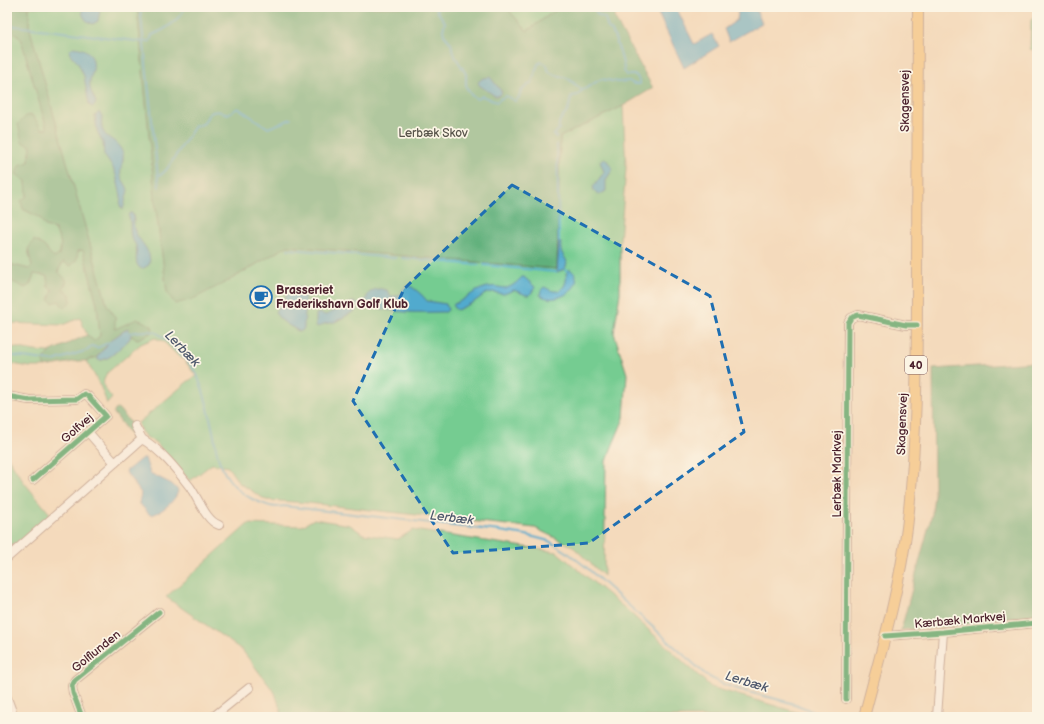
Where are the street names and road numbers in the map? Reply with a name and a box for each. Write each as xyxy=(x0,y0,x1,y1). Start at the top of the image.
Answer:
street label: Skagensvej xyxy=(898,70,913,132)
road number: 40 xyxy=(905,356,927,374)
street label: Skagensvej xyxy=(894,393,911,455)
street label: Golfvej xyxy=(58,410,97,446)
street label: Lerbæk Markvej xyxy=(830,430,845,518)
street label: Kærbæk Markvej xyxy=(914,609,1006,632)
street label: Golflunden xyxy=(69,627,124,676)

